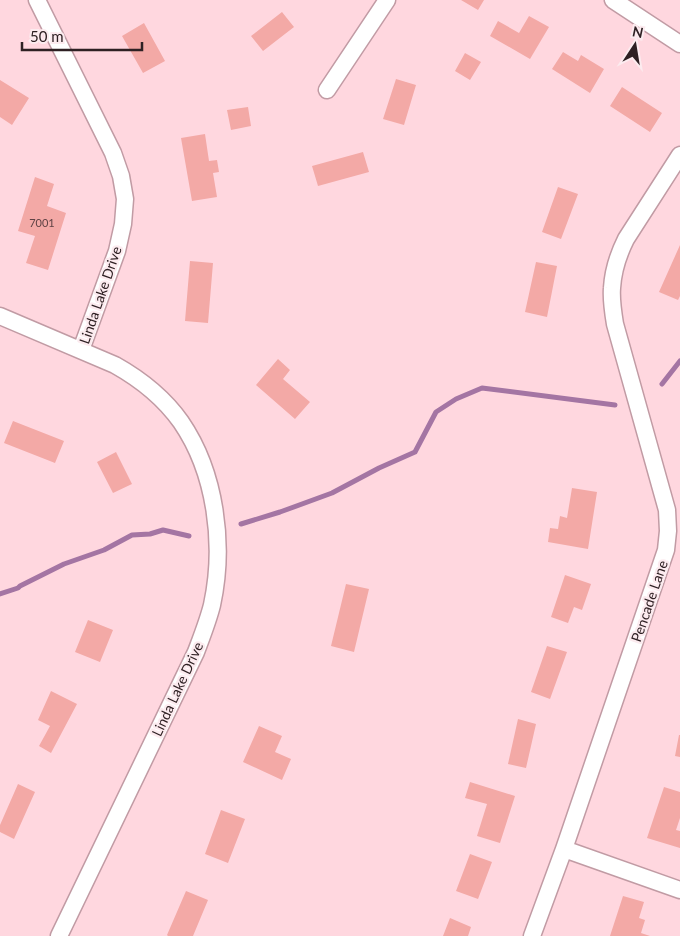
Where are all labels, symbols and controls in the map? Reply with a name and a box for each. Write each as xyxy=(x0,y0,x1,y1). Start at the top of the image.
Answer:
scale bar xyxy=(22,20,142,52)
north arrow xyxy=(610,20,660,70)
text: N xyxy=(631,22,645,41)
text: 50 m xyxy=(30,27,64,45)
house number: 7001 xyxy=(29,216,55,229)
street label: Linda Lake Drive xyxy=(75,244,125,346)
street label: Pencade Lane xyxy=(627,558,671,644)
street label: Linda Lake Drive xyxy=(148,639,206,739)

